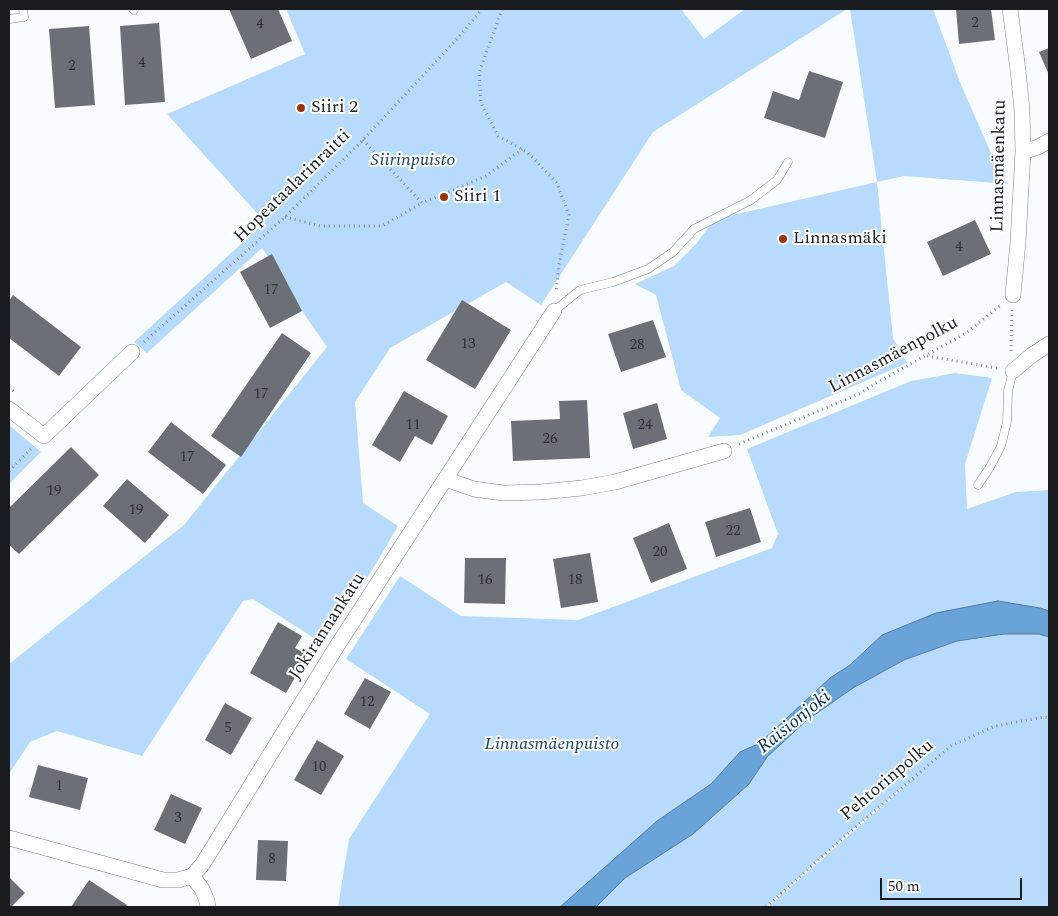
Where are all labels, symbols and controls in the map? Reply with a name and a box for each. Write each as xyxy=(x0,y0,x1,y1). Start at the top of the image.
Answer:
house number: 2 xyxy=(971,15,979,33)
house number: 4 xyxy=(256,16,264,34)
house number: 4 xyxy=(138,55,146,73)
house number: 2 xyxy=(68,58,76,76)
place label: Siiri 2 xyxy=(311,97,358,119)
street label: Linnasmäenkatu xyxy=(988,99,1012,233)
marker: Siiri 2 xyxy=(295,102,307,114)
street label: Hopeataalarinraitti xyxy=(230,126,356,248)
park label: Siirinpuisto xyxy=(371,150,455,172)
place label: Siiri 1 xyxy=(454,186,501,208)
marker: Siiri 1 xyxy=(438,191,450,203)
place label: Linnasmäki xyxy=(793,228,887,250)
marker: Linnasmäki xyxy=(777,233,789,245)
house number: 4 xyxy=(955,239,963,257)
house number: 17 xyxy=(264,282,278,300)
street label: Linnasmäenpolku xyxy=(826,313,962,399)
house number: 13 xyxy=(461,336,475,354)
house number: 28 xyxy=(630,337,644,355)
house number: 17 xyxy=(254,386,268,404)
house number: 11 xyxy=(406,417,420,435)
house number: 24 xyxy=(638,417,652,435)
house number: 26 xyxy=(543,431,557,449)
house number: 17 xyxy=(180,449,194,467)
house number: 19 xyxy=(47,483,61,501)
house number: 19 xyxy=(129,502,143,520)
house number: 22 xyxy=(726,523,740,541)
house number: 20 xyxy=(653,544,667,562)
street label: Jokirannankatu xyxy=(285,570,371,684)
house number: 16 xyxy=(478,572,492,590)
house number: 18 xyxy=(568,572,582,590)
water label: Raisionjoki xyxy=(754,686,836,760)
house number: 12 xyxy=(360,694,374,712)
house number: 5 xyxy=(224,720,232,738)
park label: Linnasmäenpuisto xyxy=(484,734,620,756)
street label: Pehtorinpolku xyxy=(837,736,939,826)
house number: 10 xyxy=(312,759,326,777)
house number: 1 xyxy=(55,778,63,796)
house number: 3 xyxy=(174,810,182,828)
house number: 8 xyxy=(268,851,276,869)
scale bar xyxy=(883,868,1026,900)
text: 50 m xyxy=(888,875,920,898)

